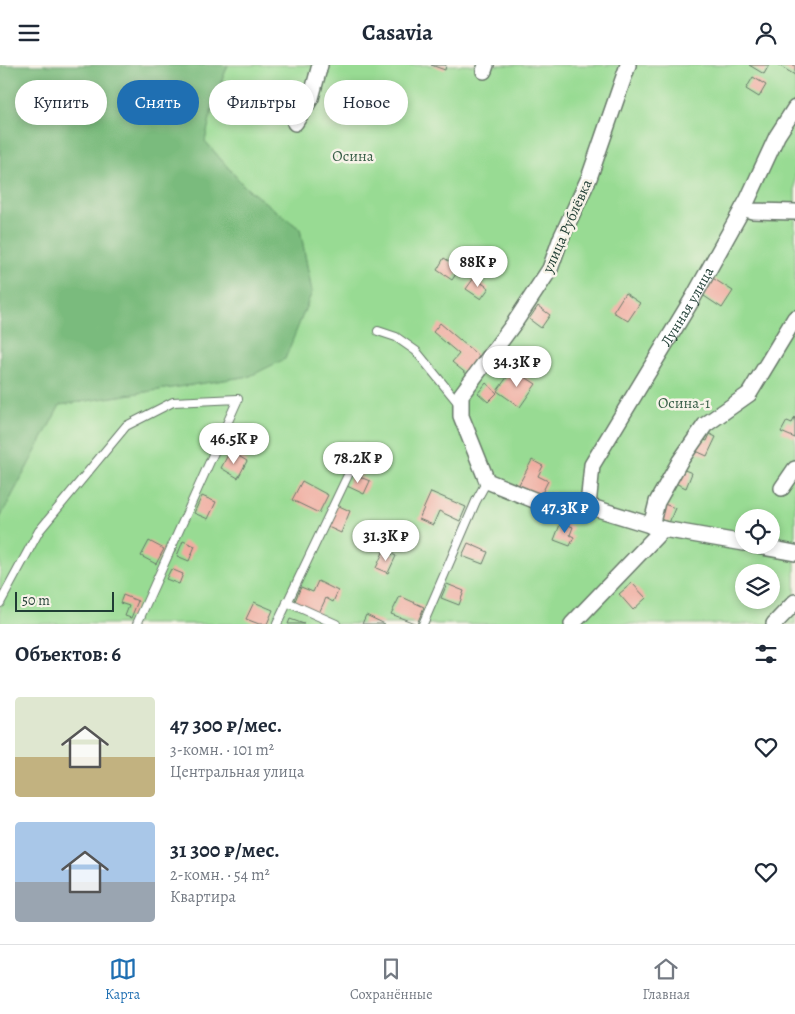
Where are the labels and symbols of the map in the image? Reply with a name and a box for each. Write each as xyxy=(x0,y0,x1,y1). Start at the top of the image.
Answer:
park label: Осина xyxy=(332,146,374,166)
street label: улица Рублёвка xyxy=(537,176,597,277)
pin: 88K ₽ xyxy=(443,245,513,288)
street label: Лунная улица xyxy=(656,263,718,350)
pin: 34.3K ₽ xyxy=(471,345,563,388)
park label: Осина-1 xyxy=(658,393,710,413)
pin: 46.5K ₽ xyxy=(188,423,280,465)
pin: 78.2K ₽ xyxy=(312,441,404,484)
pin: 47.3K ₽ xyxy=(519,491,611,534)
pin: 31.3K ₽ xyxy=(340,519,432,562)
scale bar xyxy=(15,589,114,612)

